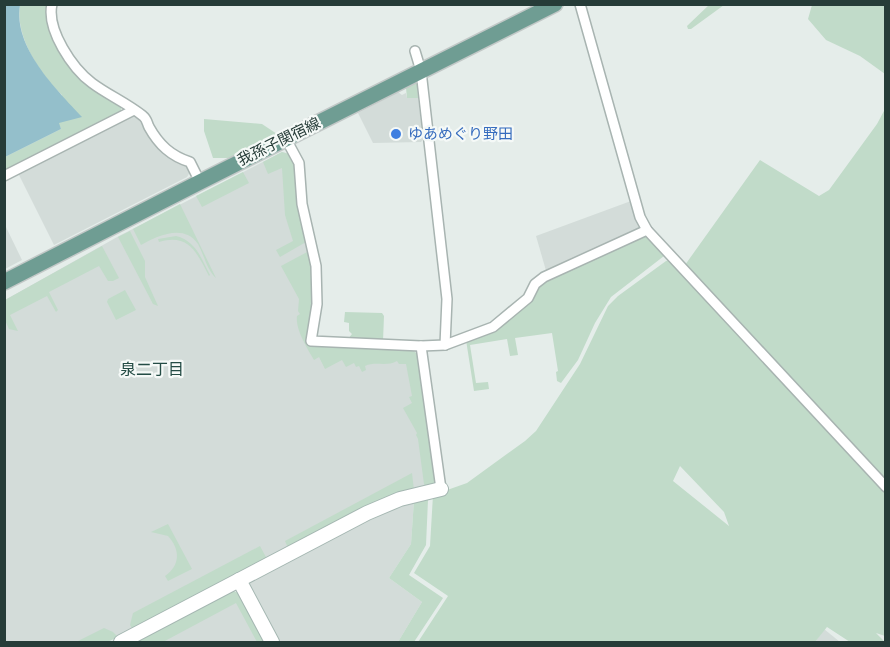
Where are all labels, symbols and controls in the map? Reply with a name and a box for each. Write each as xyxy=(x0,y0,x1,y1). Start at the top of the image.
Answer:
street label: 我孫子関宿線 xyxy=(234,113,324,171)
place label: ゆあめぐり野田 xyxy=(408,124,513,145)
marker: ゆあめぐり野田 xyxy=(389,127,403,141)
district label: 泉二丁目 xyxy=(120,359,184,381)

